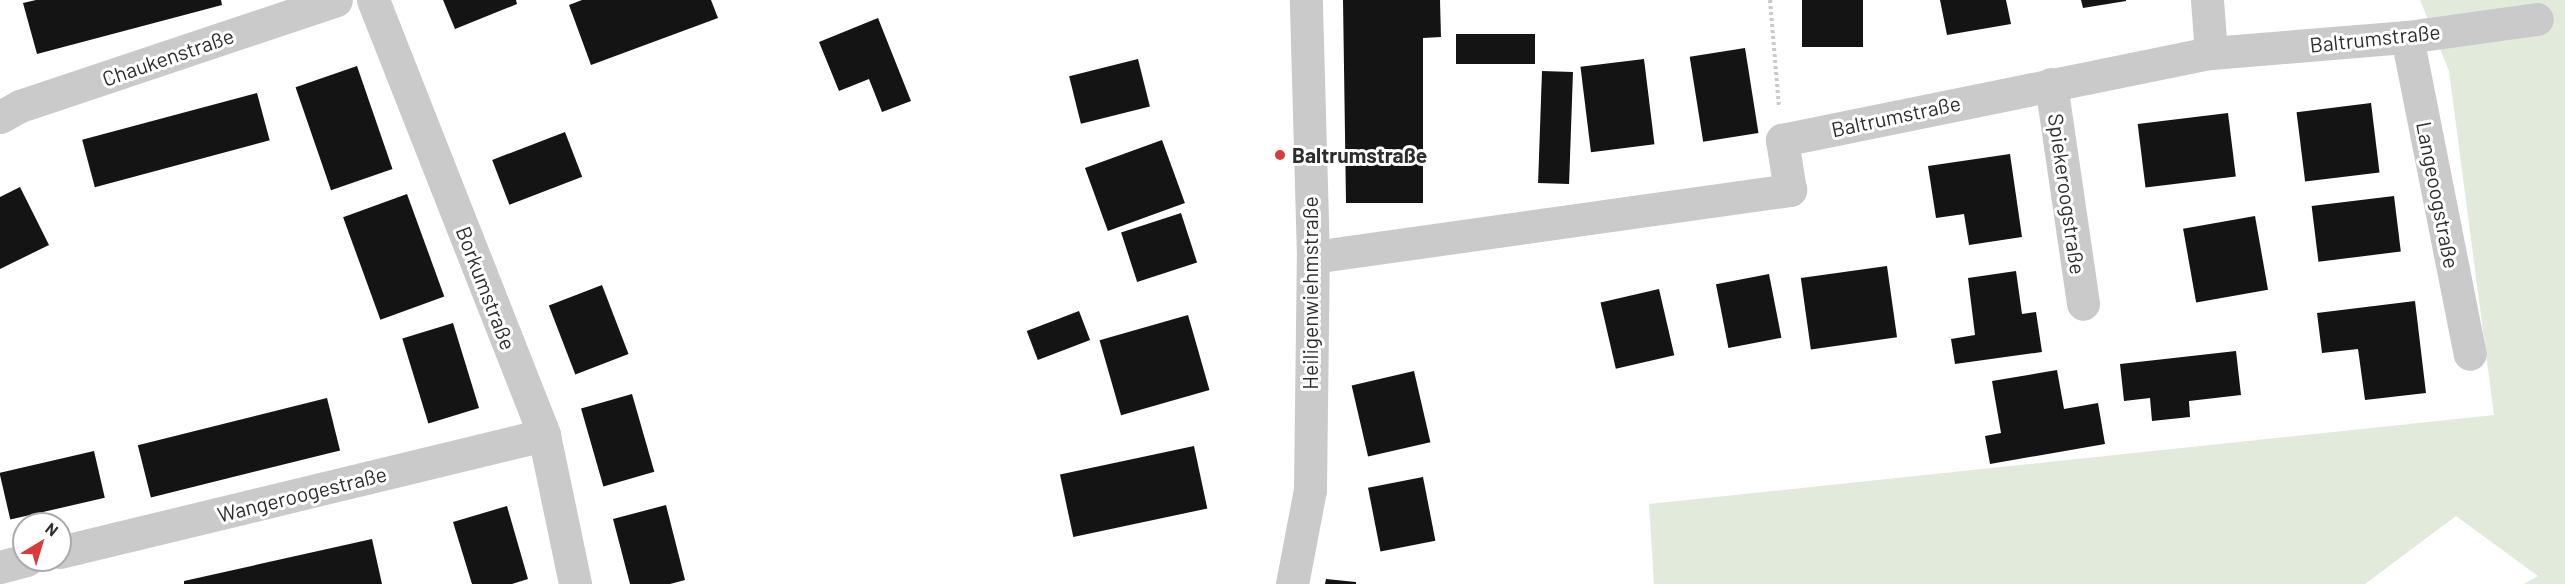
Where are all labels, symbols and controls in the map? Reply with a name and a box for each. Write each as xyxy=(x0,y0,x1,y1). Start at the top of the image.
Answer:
street label: Baltrumstraße xyxy=(2308,19,2442,57)
street label: Chaukenstraße xyxy=(99,23,237,91)
street label: Baltrumstraße xyxy=(1829,90,1963,142)
street label: Spiekeroogstraße xyxy=(2043,112,2091,276)
street label: Langeoogstraße xyxy=(2411,119,2465,271)
place label: Baltrumstraße xyxy=(1292,142,1427,168)
marker: Baltrumstraße xyxy=(1273,148,1287,162)
street label: Heiligenwiehmstraße xyxy=(1297,196,1323,390)
street label: Borkumstraße xyxy=(451,223,521,353)
street label: Wangeroogestraße xyxy=(215,461,389,527)
north arrow xyxy=(12,512,72,572)
text: N xyxy=(42,518,62,540)

